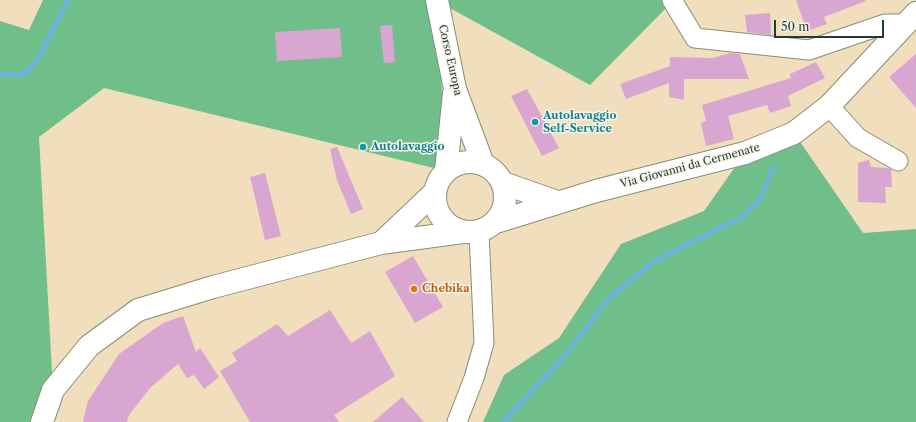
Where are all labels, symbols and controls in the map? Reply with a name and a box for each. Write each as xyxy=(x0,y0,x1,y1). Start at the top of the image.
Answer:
scale bar xyxy=(776,12,886,38)
text: 50 m xyxy=(781,19,810,34)
street label: Corso Europa xyxy=(435,23,465,97)
place label: Autolavaggio Self-Service xyxy=(543,109,617,135)
marker: Autolavaggio Self-Service xyxy=(530,117,540,127)
place label: Autolavaggio xyxy=(371,140,445,154)
street label: Via Giovanni da Cermenate xyxy=(619,141,761,191)
marker: Autolavaggio xyxy=(358,142,368,152)
place label: Chebika xyxy=(422,282,470,296)
marker: Chebika xyxy=(409,284,419,294)

